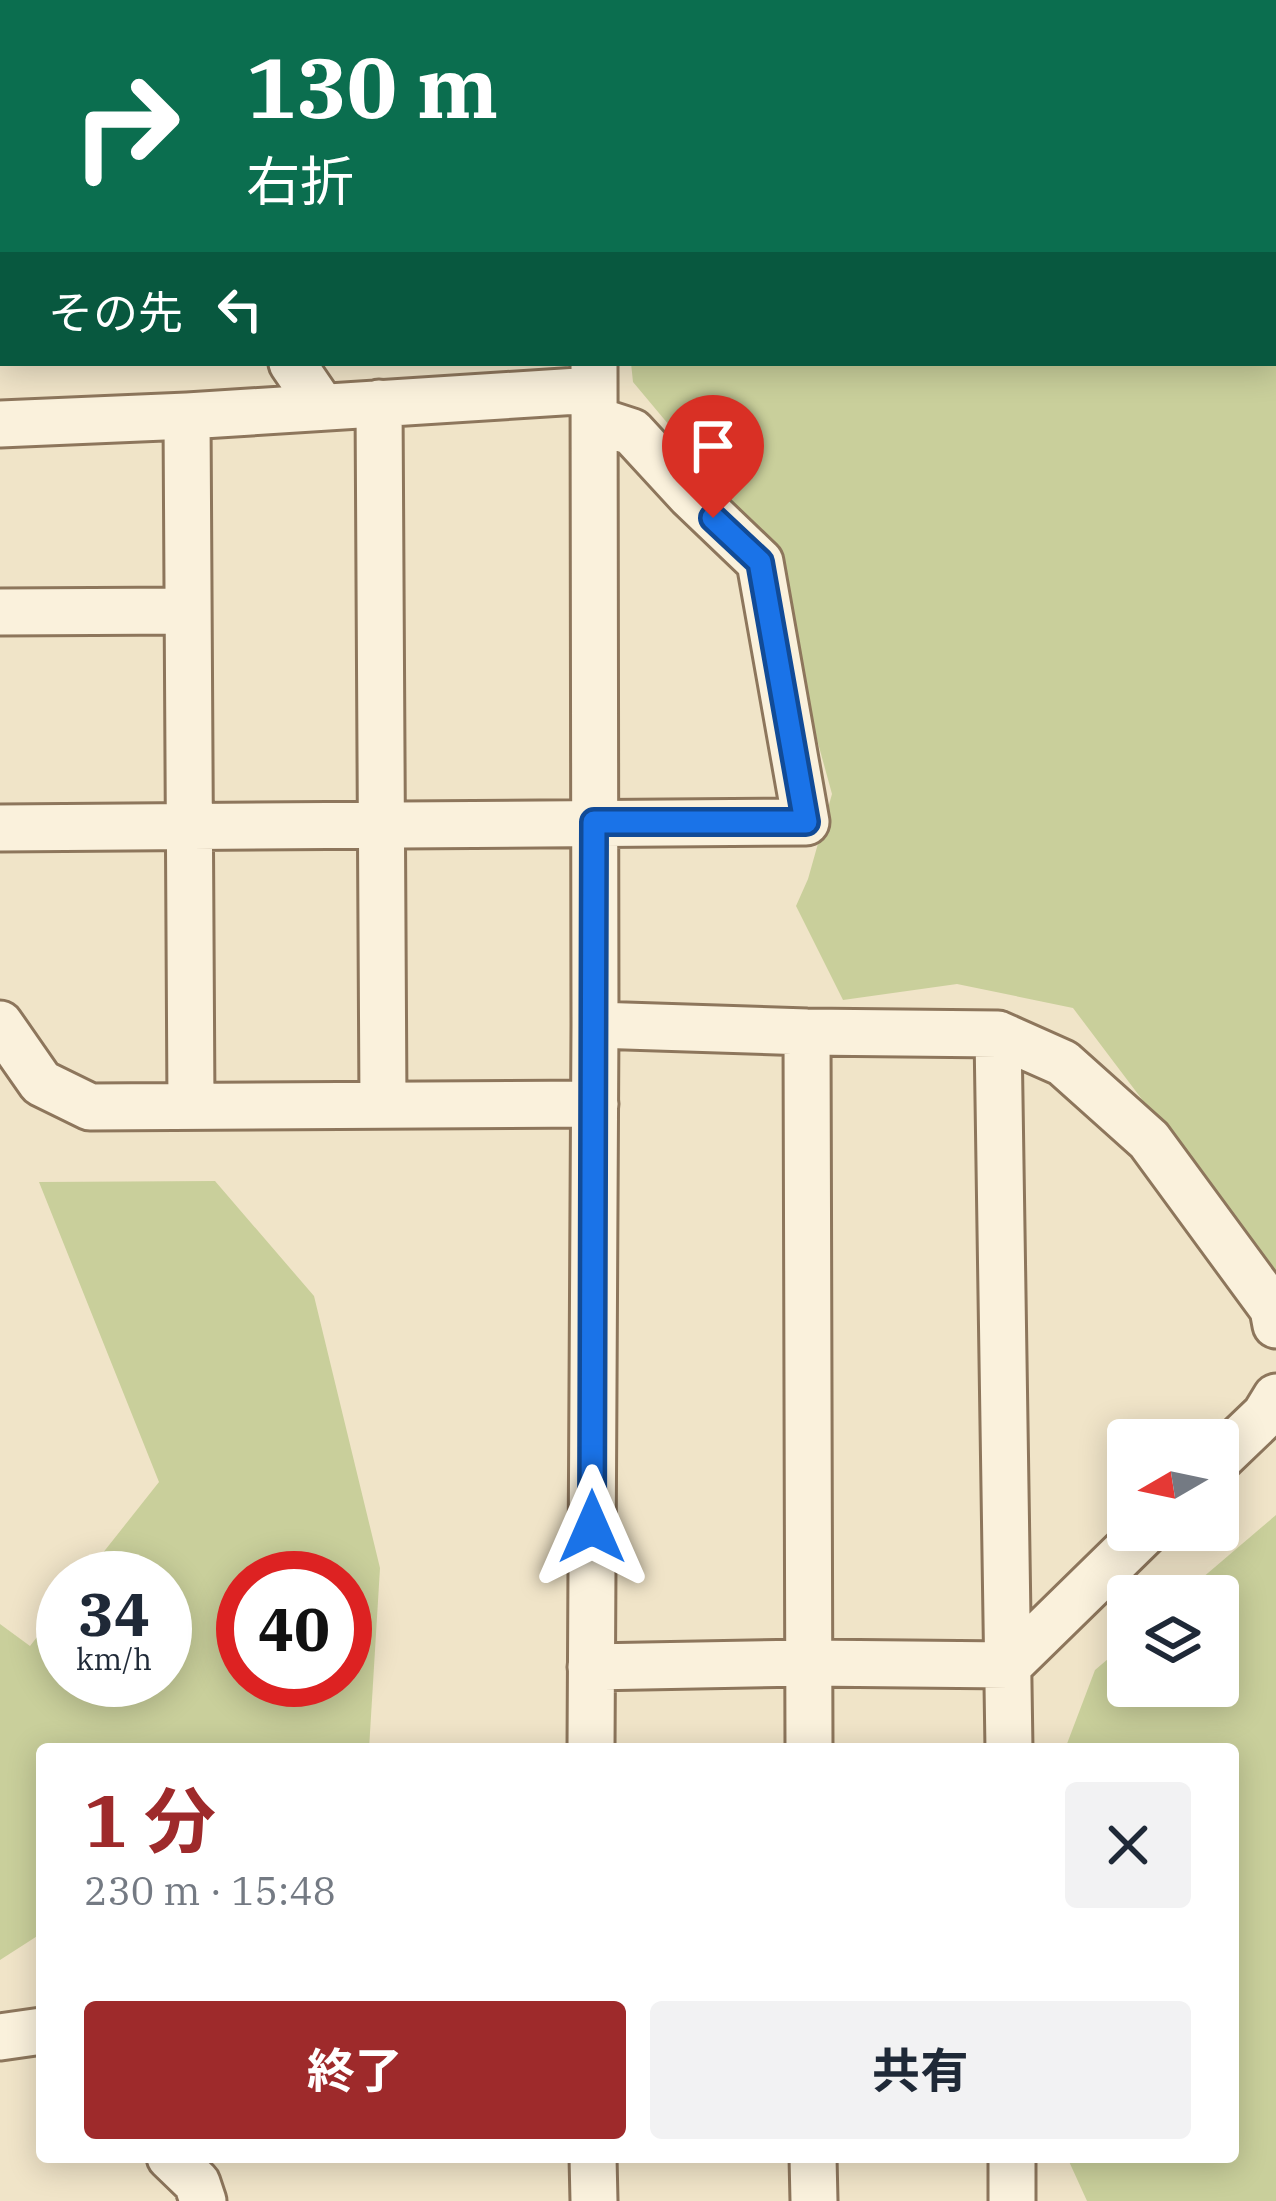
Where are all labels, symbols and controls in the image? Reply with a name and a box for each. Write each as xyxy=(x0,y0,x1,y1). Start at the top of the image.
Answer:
text: 130 m xyxy=(246,32,498,141)
icon: right xyxy=(48,48,204,204)
text: 右折 xyxy=(246,146,354,216)
icon: left xyxy=(207,276,273,342)
text: その先 xyxy=(48,283,183,341)
pin xyxy=(662,395,764,518)
icon: arrive xyxy=(680,413,746,479)
north arrow xyxy=(1107,1419,1239,1551)
map controls xyxy=(1107,1419,1239,1707)
position arrow xyxy=(529,1464,655,1590)
speed limit sign: 40 xyxy=(216,1551,372,1707)
text: 34 xyxy=(78,1574,150,1653)
button: layers xyxy=(1107,1575,1239,1707)
text: km/h xyxy=(76,1639,152,1678)
text: 1 分 xyxy=(84,1773,216,1867)
button: close xyxy=(1065,1782,1191,1908)
text: 230 m · 15:48 xyxy=(84,1865,336,1916)
button: 終了 xyxy=(84,2001,626,2139)
button: 共有 xyxy=(650,2001,1191,2139)

